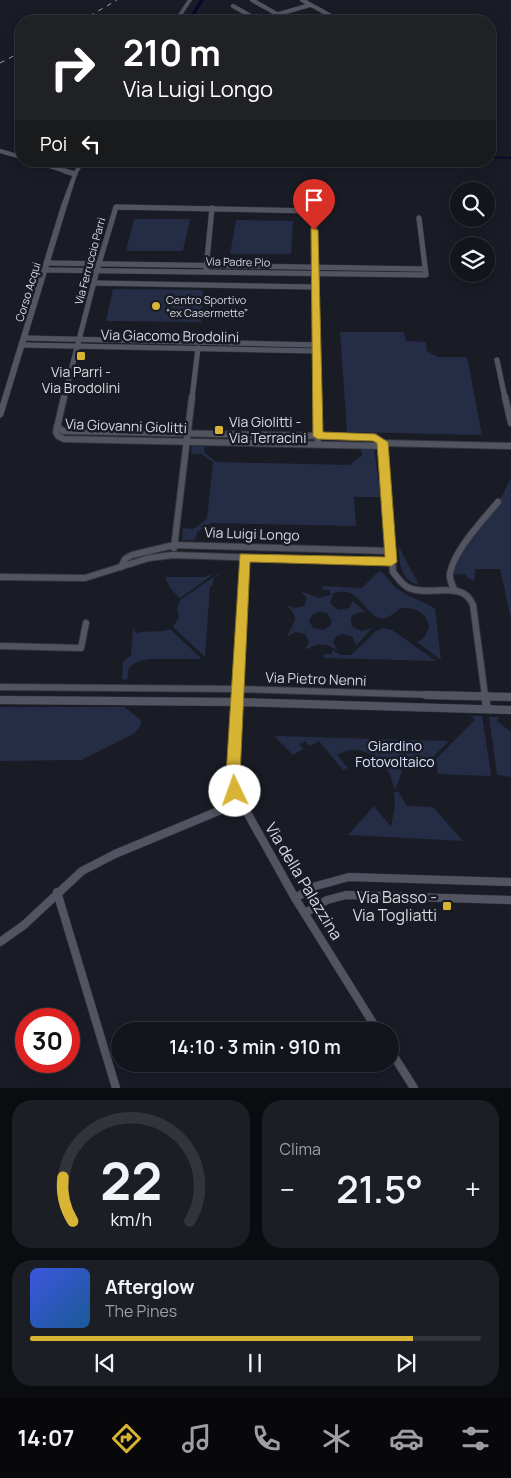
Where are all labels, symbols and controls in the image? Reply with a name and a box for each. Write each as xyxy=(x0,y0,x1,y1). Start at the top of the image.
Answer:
text: 210 m xyxy=(123,29,221,77)
icon: right xyxy=(40,35,105,100)
text: Via Luigi Longo xyxy=(123,74,273,104)
icon: left xyxy=(77,130,105,158)
text: Poi xyxy=(40,131,67,157)
pin xyxy=(293,179,335,230)
map controls xyxy=(450,182,495,282)
button: search xyxy=(450,182,495,227)
icon: arrive xyxy=(300,186,328,214)
street label: Via Ferruccio Parri xyxy=(71,216,108,306)
button: layers xyxy=(450,237,495,282)
street label: Via Padre Pio xyxy=(206,253,271,270)
street label: Corso Acqui xyxy=(11,260,44,323)
place label: Centro Sportivo “ex Casermette” xyxy=(166,292,248,320)
marker: Centro Sportivo “ex Casermette” xyxy=(150,300,162,312)
street label: Via Giacomo Brodolini xyxy=(101,325,239,346)
marker: Via Parri - Via Brodolini xyxy=(75,350,87,362)
place label: Via Parri - Via Brodolini xyxy=(42,362,120,397)
place label: Via Giolitti - Via Terracini xyxy=(229,412,306,447)
street label: Via Giovanni Giolitti xyxy=(65,414,187,437)
marker: Via Giolitti - Via Terracini xyxy=(213,424,225,436)
street label: Via Luigi Longo xyxy=(204,522,300,545)
street label: Via Pietro Nenni xyxy=(265,667,367,690)
park label: Giardino Fotovoltaico xyxy=(355,736,435,771)
position arrow xyxy=(208,764,260,816)
street label: Via della Palazzina xyxy=(260,818,348,944)
place label: Via Basso - Via Togliatti xyxy=(353,886,437,926)
marker: Via Basso - Via Togliatti xyxy=(441,900,453,912)
speed limit sign: 30 xyxy=(15,1008,80,1073)
text: 14:10 · 3 min · 910 m xyxy=(169,1034,341,1060)
text: Clima xyxy=(280,1138,321,1160)
text: 22 xyxy=(100,1145,162,1216)
text: 21.5° xyxy=(336,1162,423,1214)
text: − xyxy=(280,1170,295,1208)
text: + xyxy=(465,1170,481,1208)
text: km/h xyxy=(110,1207,152,1231)
text: Afterglow xyxy=(105,1274,194,1300)
text: The Pines xyxy=(105,1300,177,1322)
icon: previous xyxy=(91,1349,119,1377)
icon: pause xyxy=(241,1349,269,1377)
icon: next xyxy=(392,1349,420,1377)
icon: directions xyxy=(109,1421,144,1456)
icon: music xyxy=(179,1421,214,1456)
icon: phone xyxy=(249,1421,284,1456)
icon: climate xyxy=(319,1421,354,1456)
icon: car xyxy=(389,1421,424,1456)
icon: filters xyxy=(458,1421,493,1456)
text: 14:07 xyxy=(17,1423,74,1453)

